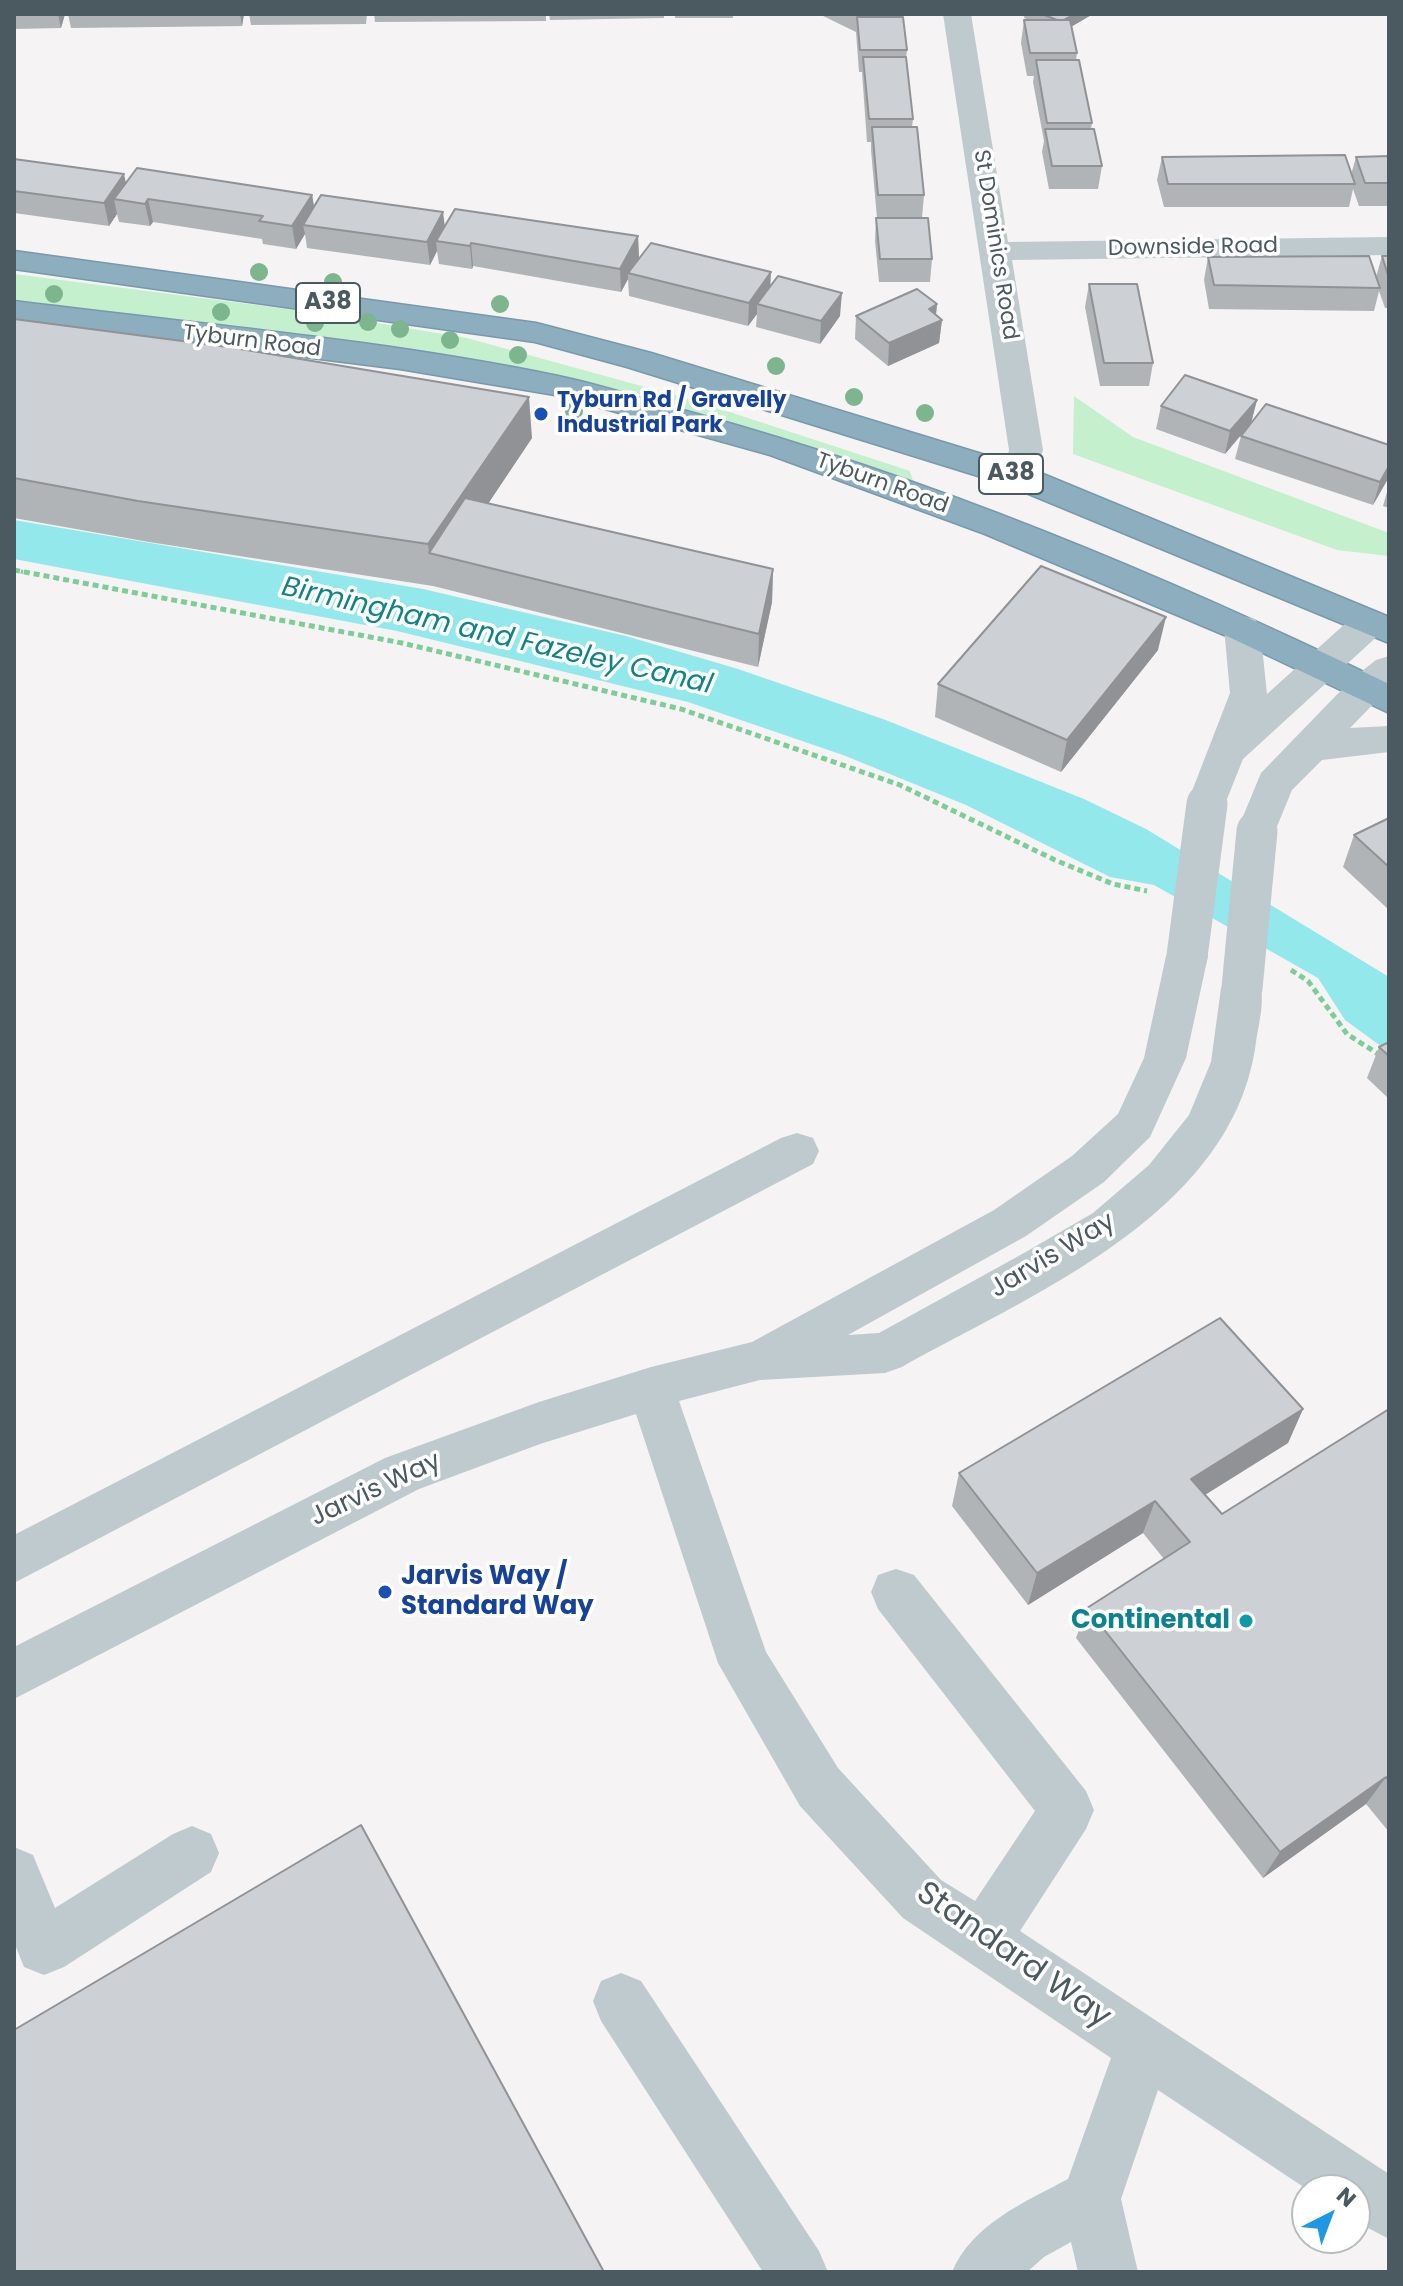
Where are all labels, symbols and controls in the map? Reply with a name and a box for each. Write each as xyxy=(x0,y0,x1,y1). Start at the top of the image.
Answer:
street label: St Dominics Road xyxy=(967,148,1023,342)
street label: Downside Road xyxy=(1108,233,1278,263)
road number: A38 xyxy=(296,283,360,323)
street label: Tyburn Road xyxy=(182,320,322,364)
place label: Tyburn Rd / Gravelly Industrial Park xyxy=(557,388,786,440)
marker: Tyburn Rd / Gravelly Industrial Park xyxy=(532,405,550,423)
street label: Tyburn Road xyxy=(812,448,952,520)
road number: A38 xyxy=(979,454,1043,494)
water label: Birmingham and Fazeley Canal xyxy=(278,571,716,703)
street label: Jarvis Way xyxy=(985,1207,1121,1305)
street label: Jarvis Way xyxy=(306,1446,446,1534)
place label: Jarvis Way / Standard Way xyxy=(401,1561,594,1622)
marker: Jarvis Way / Standard Way xyxy=(376,1583,394,1601)
place label: Continental xyxy=(1071,1605,1230,1637)
marker: Continental xyxy=(1237,1612,1255,1630)
street label: Standard Way xyxy=(908,1875,1118,2037)
north arrow xyxy=(1291,2174,1371,2254)
text: N xyxy=(1330,2180,1363,2214)

